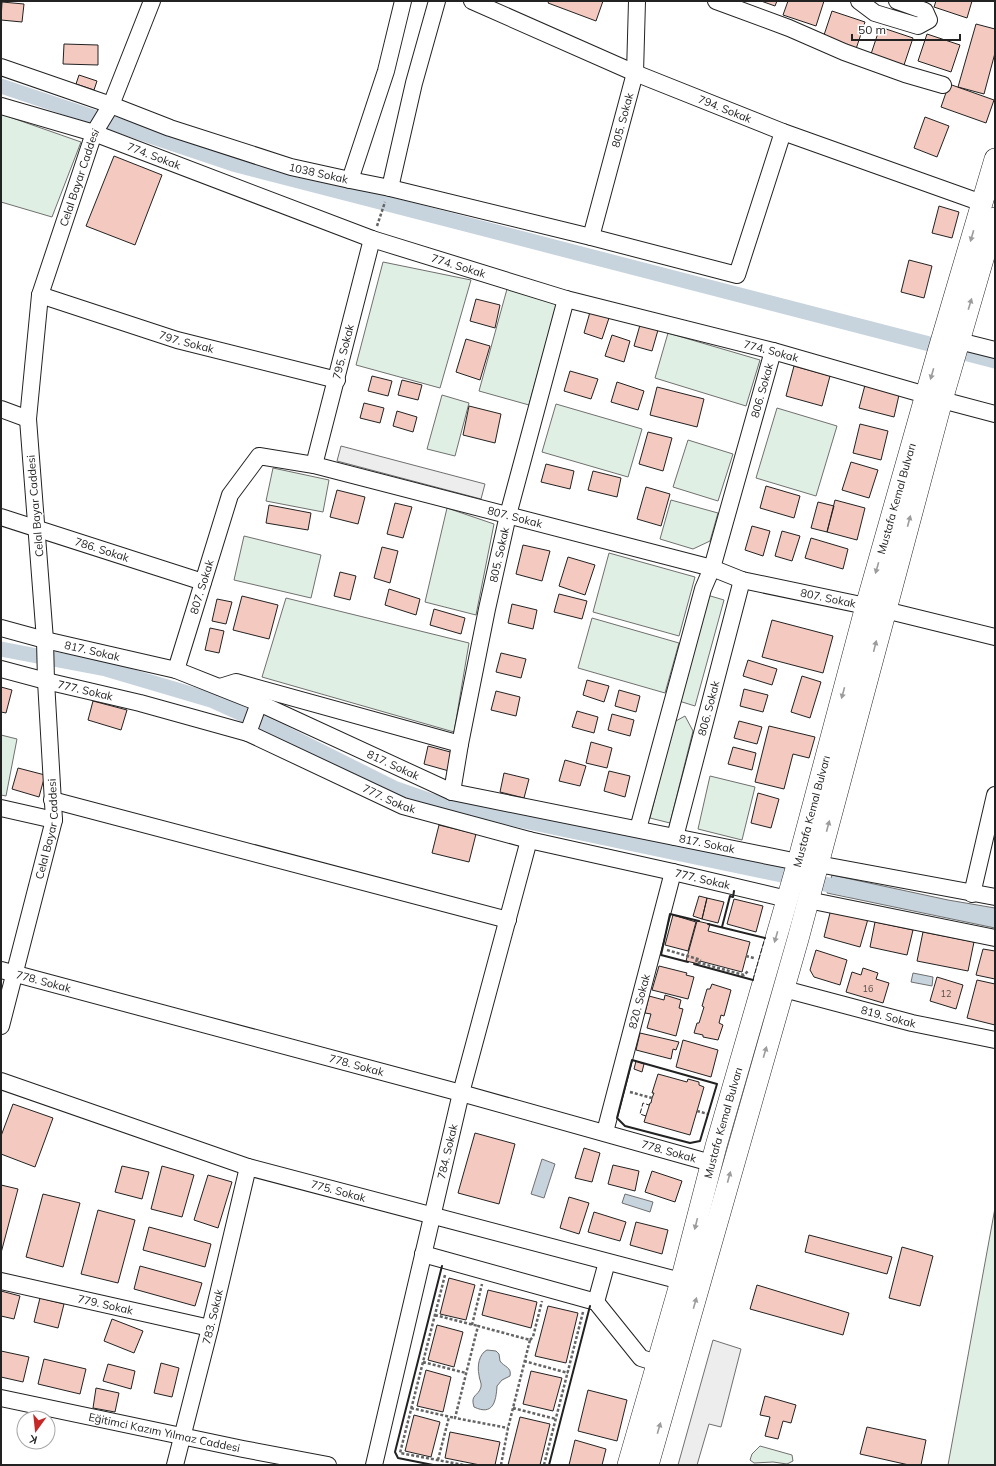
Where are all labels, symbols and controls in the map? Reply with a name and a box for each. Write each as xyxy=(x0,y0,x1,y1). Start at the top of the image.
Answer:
scale bar xyxy=(852,16,960,42)
text: 50 m xyxy=(858,22,886,37)
street label: 805. Sokak xyxy=(608,91,636,149)
street label: 794. Sokak xyxy=(696,92,754,126)
street label: Celal Bayar Caddesi xyxy=(56,126,102,228)
street label: 774. Sokak xyxy=(125,139,183,173)
street label: 1038 Sokak xyxy=(288,160,350,186)
one-way arrow xyxy=(969,231,975,243)
street label: 774. Sokak xyxy=(430,251,488,281)
one-way arrow xyxy=(967,298,973,310)
street label: 795. Sokak xyxy=(329,322,357,381)
street label: 797. Sokak xyxy=(157,328,216,356)
street label: 774. Sokak xyxy=(742,337,800,365)
street label: 806. Sokak xyxy=(748,361,776,419)
one-way arrow xyxy=(929,368,935,380)
street label: Mustafa Kemal Bulvarı xyxy=(874,441,919,556)
street label: Celal Bayar Caddesi xyxy=(24,454,46,558)
street label: 807. Sokak xyxy=(486,503,544,531)
one-way arrow xyxy=(906,515,912,527)
street label: 805. Sokak xyxy=(486,525,512,584)
street label: 786. Sokak xyxy=(73,534,131,565)
street label: 807. Sokak xyxy=(187,558,217,616)
one-way arrow xyxy=(874,562,880,574)
street label: 807. Sokak xyxy=(799,585,858,611)
street label: 817. Sokak xyxy=(63,638,121,664)
one-way arrow xyxy=(873,640,879,653)
street label: 777. Sokak xyxy=(56,677,115,704)
street label: 806. Sokak xyxy=(695,679,723,737)
one-way arrow xyxy=(840,687,846,699)
street label: 817. Sokak xyxy=(365,747,422,783)
street label: Mustafa Kemal Bulvarı xyxy=(790,754,833,869)
street label: Celal Bayar Caddesi xyxy=(32,778,61,881)
street label: 777. Sokak xyxy=(361,781,417,816)
one-way arrow xyxy=(825,820,831,832)
street label: 817. Sokak xyxy=(678,831,736,856)
street label: 777. Sokak xyxy=(674,866,732,892)
one-way arrow xyxy=(773,931,779,943)
street label: 778. Sokak xyxy=(15,967,73,995)
street label: 820. Sokak xyxy=(625,972,653,1030)
house number: 16 xyxy=(863,983,873,994)
house number: 12 xyxy=(941,988,951,999)
street label: 819. Sokak xyxy=(859,1003,917,1031)
one-way arrow xyxy=(762,1046,768,1058)
street label: 778. Sokak xyxy=(328,1051,386,1079)
street label: Mustafa Kemal Bulvarı xyxy=(701,1066,745,1180)
street label: 784. Sokak xyxy=(434,1122,461,1180)
street label: 778. Sokak xyxy=(640,1137,698,1166)
one-way arrow xyxy=(726,1171,732,1183)
street label: 775. Sokak xyxy=(309,1177,368,1205)
one-way arrow xyxy=(693,1218,699,1230)
street label: 783. Sokak xyxy=(199,1287,226,1346)
street label: 779. Sokak xyxy=(76,1291,135,1318)
one-way arrow xyxy=(692,1296,698,1308)
north arrow xyxy=(16,1410,56,1450)
street label: Eğitimci Kazım Yılmaz Caddesi xyxy=(87,1410,241,1455)
one-way arrow xyxy=(656,1421,662,1433)
text: K xyxy=(27,1432,39,1447)

